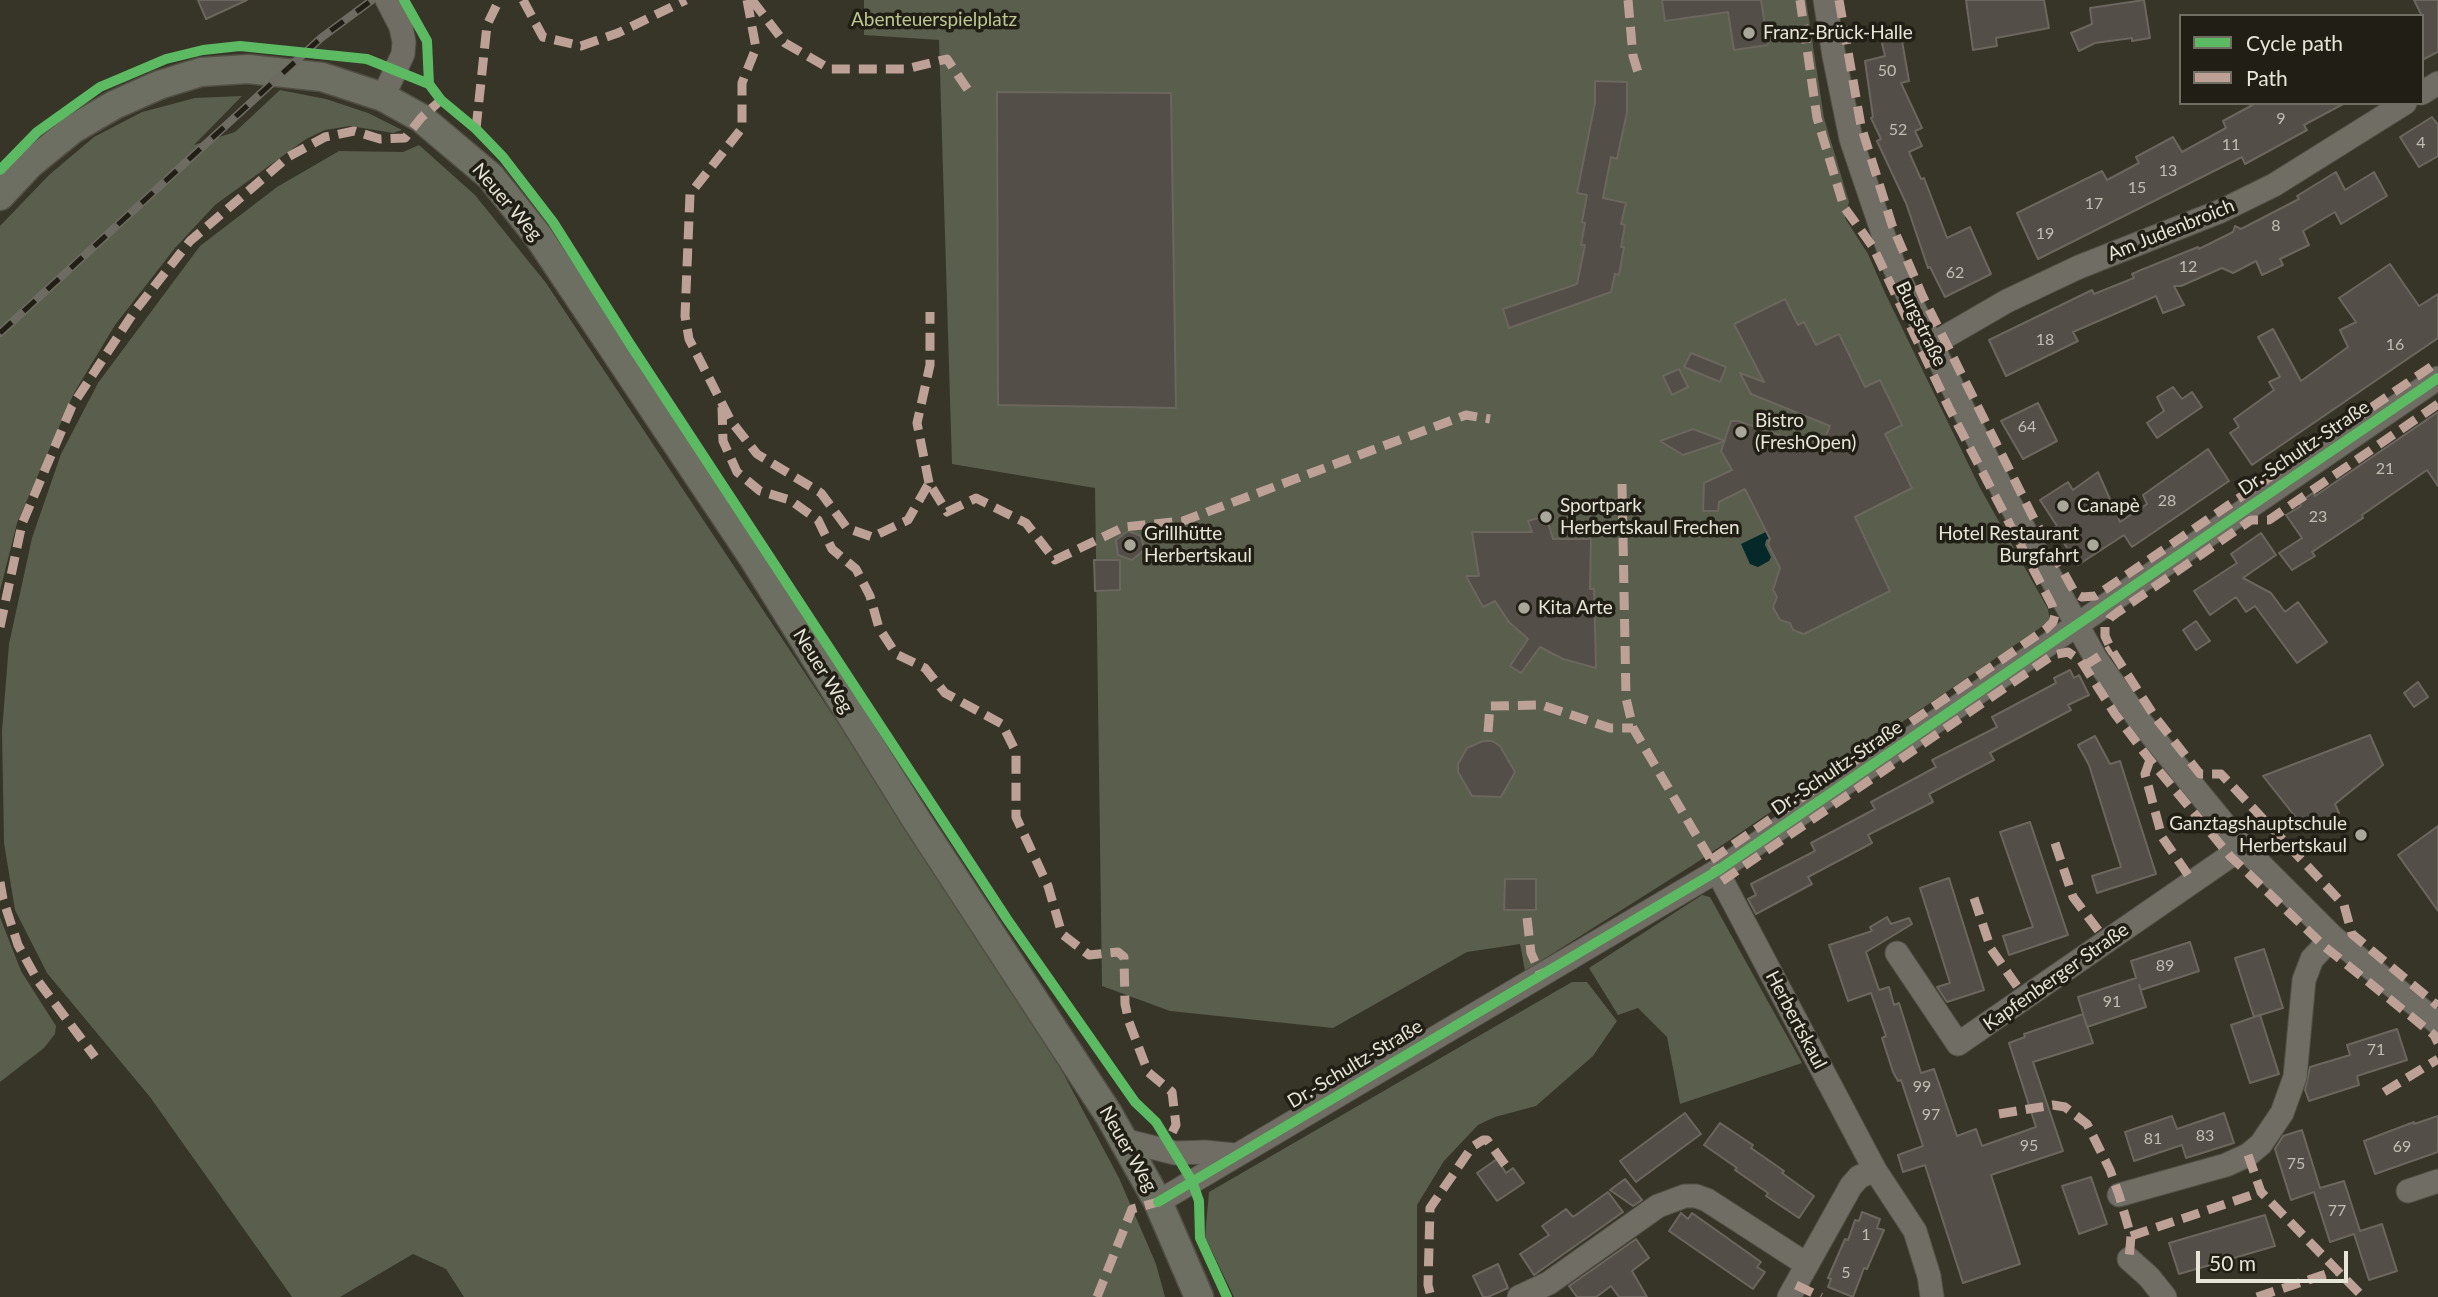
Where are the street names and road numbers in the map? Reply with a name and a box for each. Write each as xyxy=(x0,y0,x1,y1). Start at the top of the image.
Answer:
street label: Neuer Weg xyxy=(467,159,547,245)
street label: Am Judenbroich xyxy=(2104,194,2238,266)
street label: Burgstraße xyxy=(1891,278,1951,370)
street label: Dr.-Schultz-Straße xyxy=(2234,396,2374,500)
street label: Neuer Weg xyxy=(788,625,858,717)
street label: Dr.-Schultz-Straße xyxy=(1767,716,1907,820)
street label: Kapfenberger Straße xyxy=(1979,918,2133,1036)
street label: Herbertskaul xyxy=(1761,967,1831,1073)
street label: Dr.-Schultz-Straße xyxy=(1283,1015,1427,1113)
street label: Neuer Weg xyxy=(1094,1102,1162,1196)

